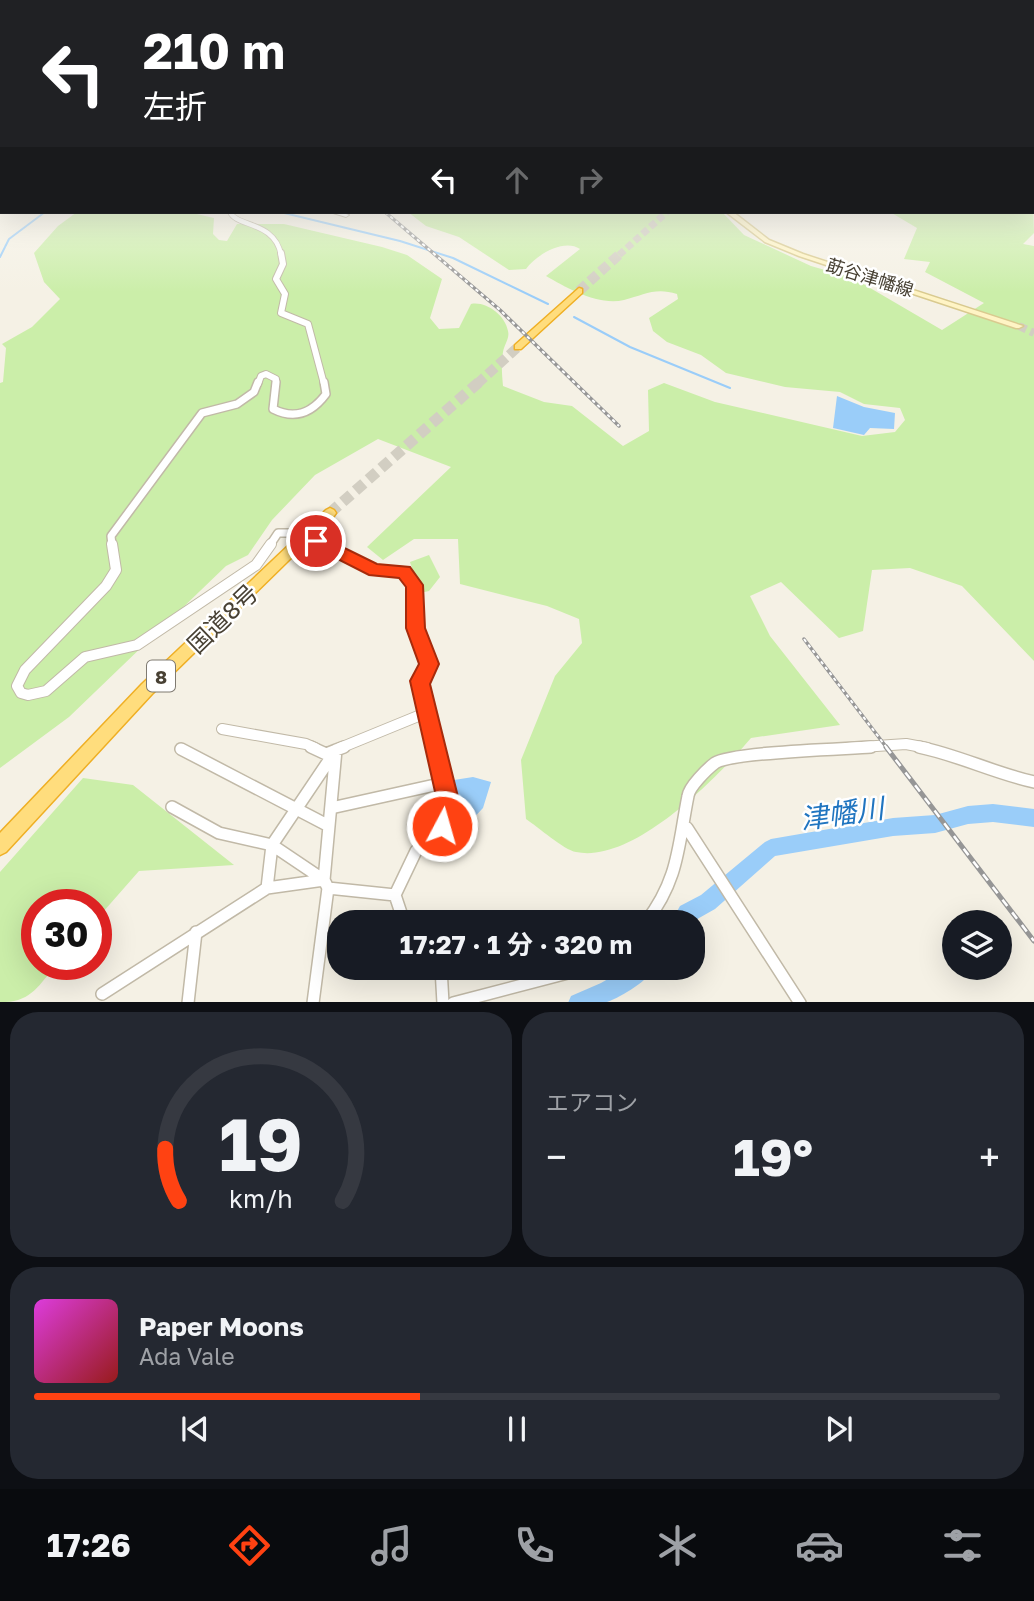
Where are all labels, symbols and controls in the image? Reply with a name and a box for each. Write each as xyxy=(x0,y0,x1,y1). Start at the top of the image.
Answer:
text: 210 m xyxy=(143,21,285,80)
icon: left xyxy=(28,28,119,119)
text: 左折 xyxy=(143,87,207,125)
icon: left xyxy=(425,161,463,199)
icon: ahead xyxy=(498,161,536,199)
icon: right xyxy=(571,161,609,199)
street label: 莇谷津幡線 xyxy=(824,253,916,301)
pin xyxy=(286,511,346,571)
icon: arrive xyxy=(297,522,335,560)
street label: 国道8号 xyxy=(181,577,263,659)
road number: 8 xyxy=(147,660,175,692)
position arrow xyxy=(405,789,479,863)
water label: 津幡川 xyxy=(798,790,889,835)
speed limit sign: 30 xyxy=(21,889,112,980)
map controls xyxy=(942,910,1012,980)
button: layers xyxy=(942,910,1012,980)
text: 17:27 · 1 分 · 320 m xyxy=(400,929,632,960)
text: エアコン xyxy=(546,1088,638,1116)
text: 19 xyxy=(219,1100,303,1187)
text: 19° xyxy=(733,1125,813,1187)
text: − xyxy=(546,1134,567,1179)
text: + xyxy=(979,1134,1000,1179)
text: km/h xyxy=(229,1182,293,1213)
text: Paper Moons xyxy=(139,1311,304,1342)
text: Ada Vale xyxy=(139,1342,235,1370)
icon: previous xyxy=(176,1410,214,1448)
icon: pause xyxy=(498,1410,536,1448)
icon: next xyxy=(820,1410,858,1448)
icon: directions xyxy=(225,1521,274,1570)
icon: music xyxy=(367,1521,416,1570)
icon: phone xyxy=(510,1521,559,1570)
icon: climate xyxy=(653,1521,702,1570)
icon: car xyxy=(795,1521,844,1570)
icon: filters xyxy=(938,1521,987,1570)
text: 17:26 xyxy=(47,1526,131,1564)

